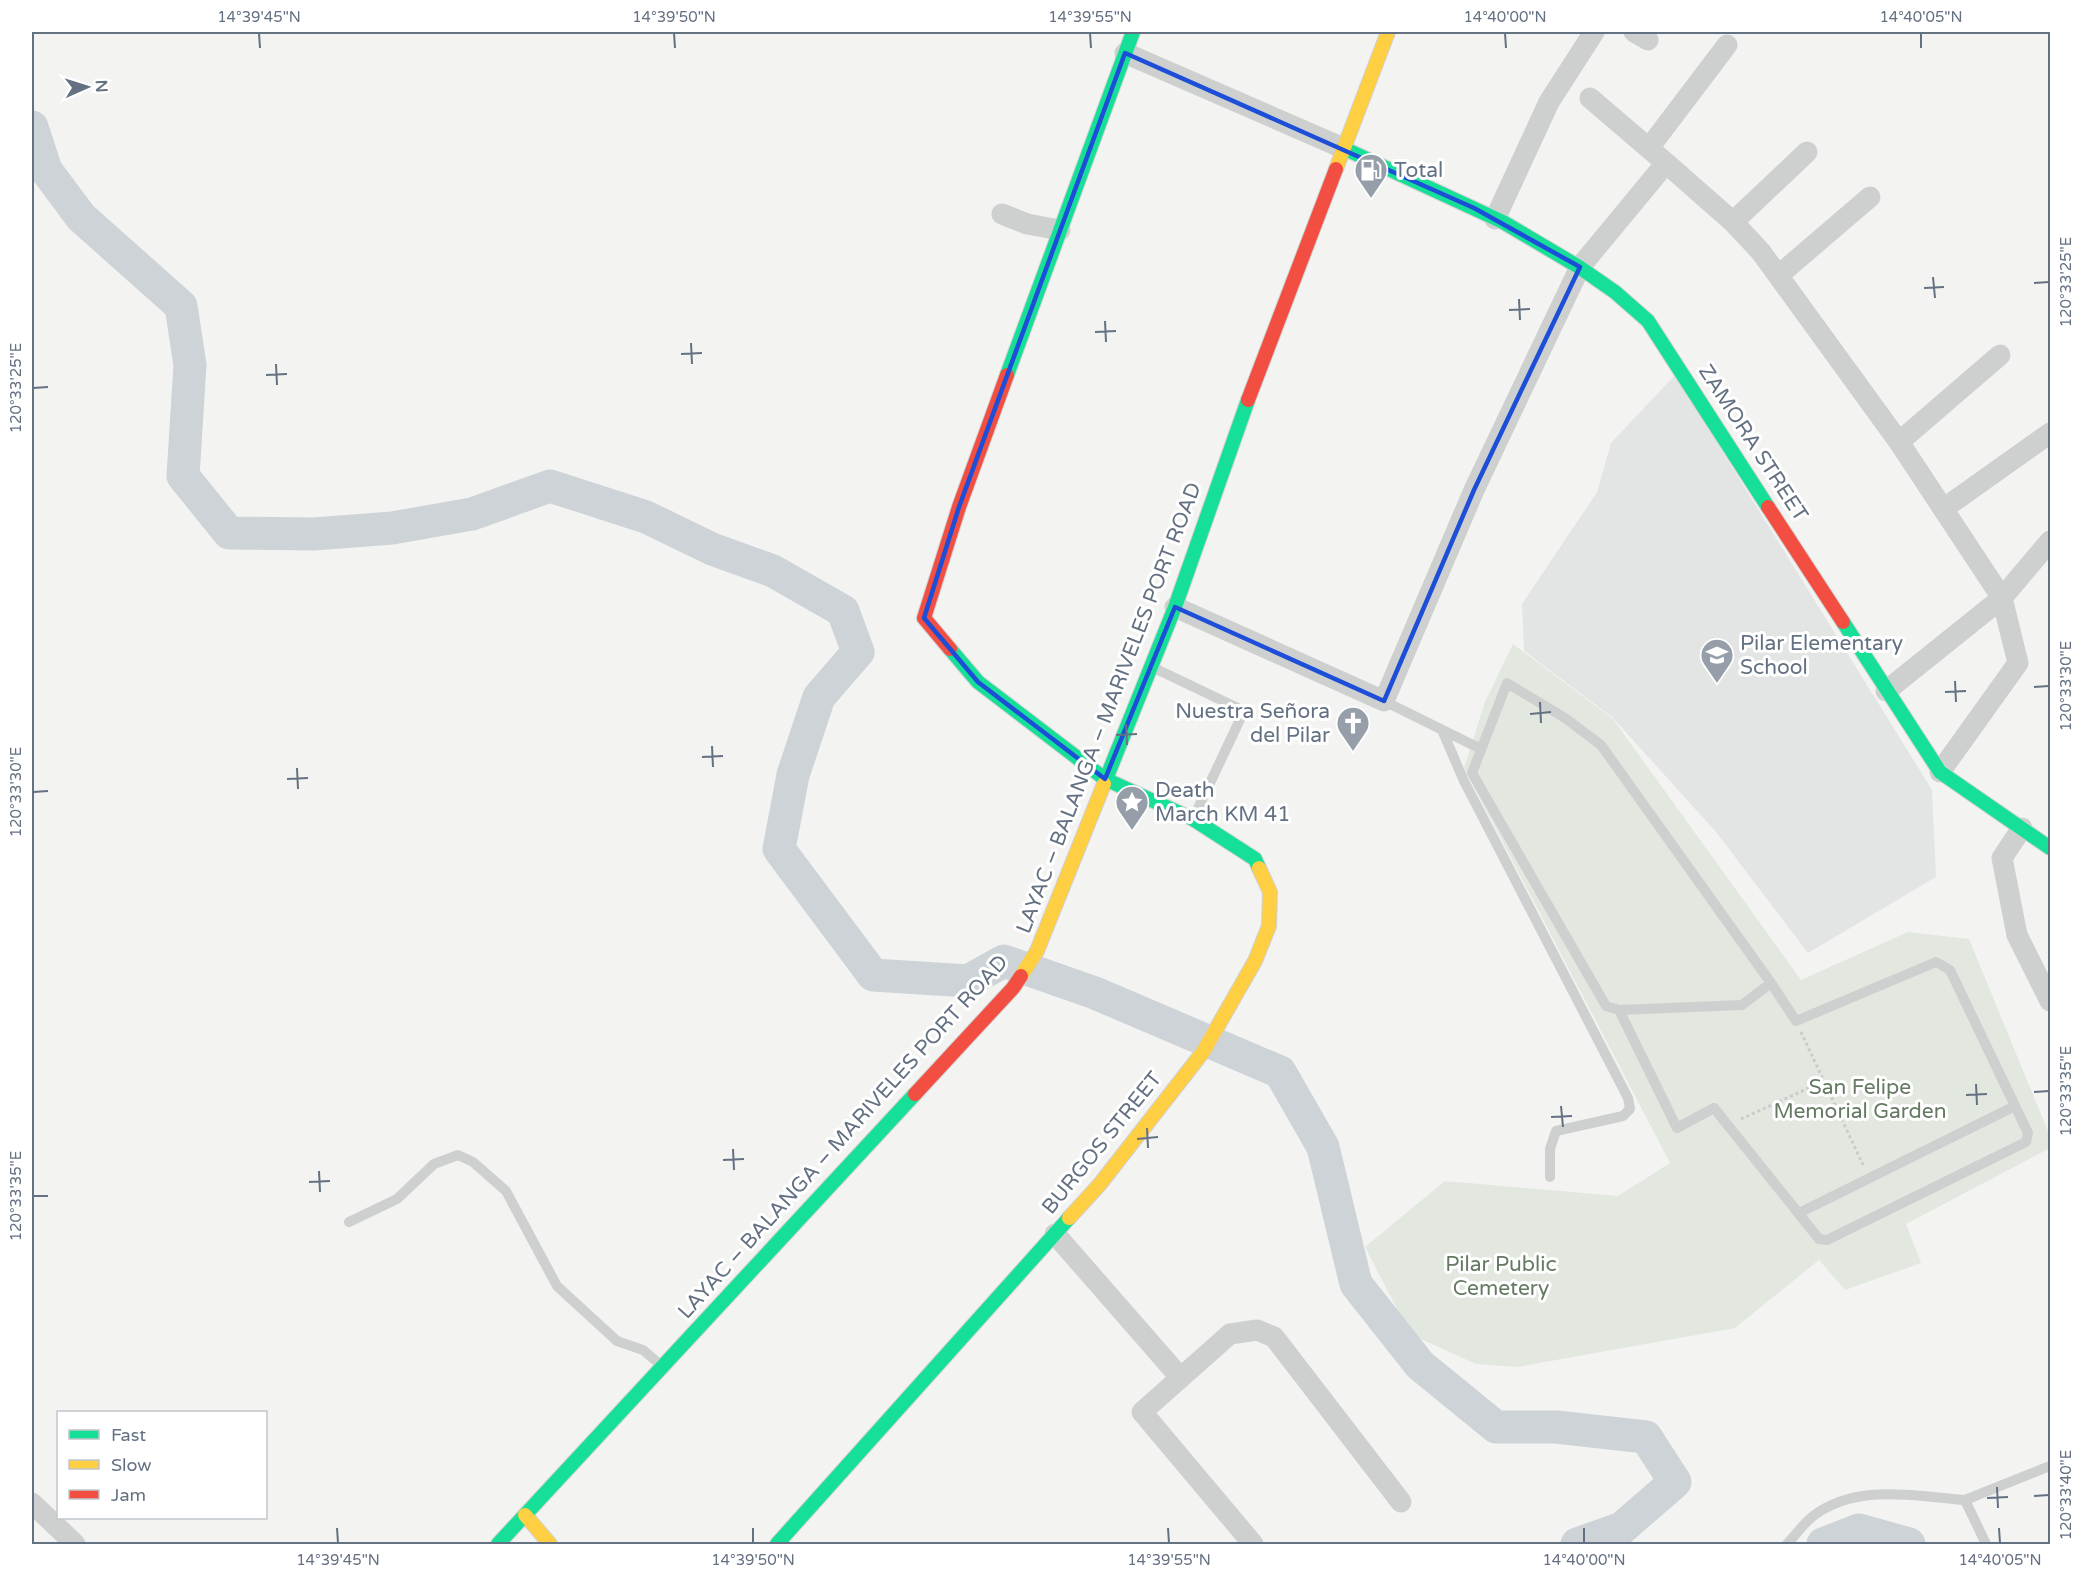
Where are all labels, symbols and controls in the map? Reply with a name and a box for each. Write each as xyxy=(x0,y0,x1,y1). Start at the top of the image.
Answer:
text: 14°39'45"N xyxy=(217,8,301,26)
text: 14°39'50"N xyxy=(632,8,716,26)
text: 14°39'55"N xyxy=(1048,8,1132,26)
text: 14°40'00"N xyxy=(1463,8,1547,26)
text: 14°40'05"N xyxy=(1879,8,1963,26)
north arrow xyxy=(57,57,117,117)
text: N xyxy=(91,79,111,93)
fuel station icon: Total xyxy=(1353,152,1389,199)
place label: Total xyxy=(1394,158,1443,183)
text: 120°33'25"E xyxy=(2057,237,2075,327)
text: 120°33'25"E xyxy=(7,343,25,433)
street label: ZAMORA STREET xyxy=(1693,360,1813,526)
street label: LAYAC – BALANGA – MARIVELES PORT ROAD xyxy=(1011,479,1207,937)
place label: Pilar Elementary School xyxy=(1740,631,1903,680)
school or university icon: Pilar Elementary School xyxy=(1699,637,1735,684)
text: 120°33'30"E xyxy=(2057,641,2075,731)
place label: Nuestra Señora del Pilar xyxy=(1175,699,1330,748)
church icon: Nuestra Señora del Pilar xyxy=(1335,705,1371,752)
text: 120°33'30"E xyxy=(7,747,25,837)
place label: Death March KM 41 xyxy=(1155,778,1290,827)
place icon: Death March KM 41 xyxy=(1114,784,1150,831)
street label: LAYAC – BALANGA – MARIVELES PORT ROAD xyxy=(673,950,1013,1324)
text: 120°33'35"E xyxy=(2057,1046,2075,1136)
street label: BURGOS STREET xyxy=(1037,1066,1167,1219)
park label: San Felipe Memorial Garden xyxy=(1773,1075,1947,1124)
text: 120°33'35"E xyxy=(7,1151,25,1241)
park label: Pilar Public Cemetery xyxy=(1445,1252,1557,1301)
legend xyxy=(57,1411,267,1519)
text: Fast xyxy=(111,1424,146,1446)
text: 120°33'40"E xyxy=(2057,1450,2075,1540)
text: Slow xyxy=(111,1454,152,1476)
text: Jam xyxy=(111,1484,146,1506)
text: 14°39'45"N xyxy=(296,1551,380,1569)
text: 14°39'50"N xyxy=(711,1551,795,1569)
text: 14°39'55"N xyxy=(1127,1551,1211,1569)
text: 14°40'00"N xyxy=(1542,1551,1626,1569)
text: 14°40'05"N xyxy=(1958,1551,2042,1569)

